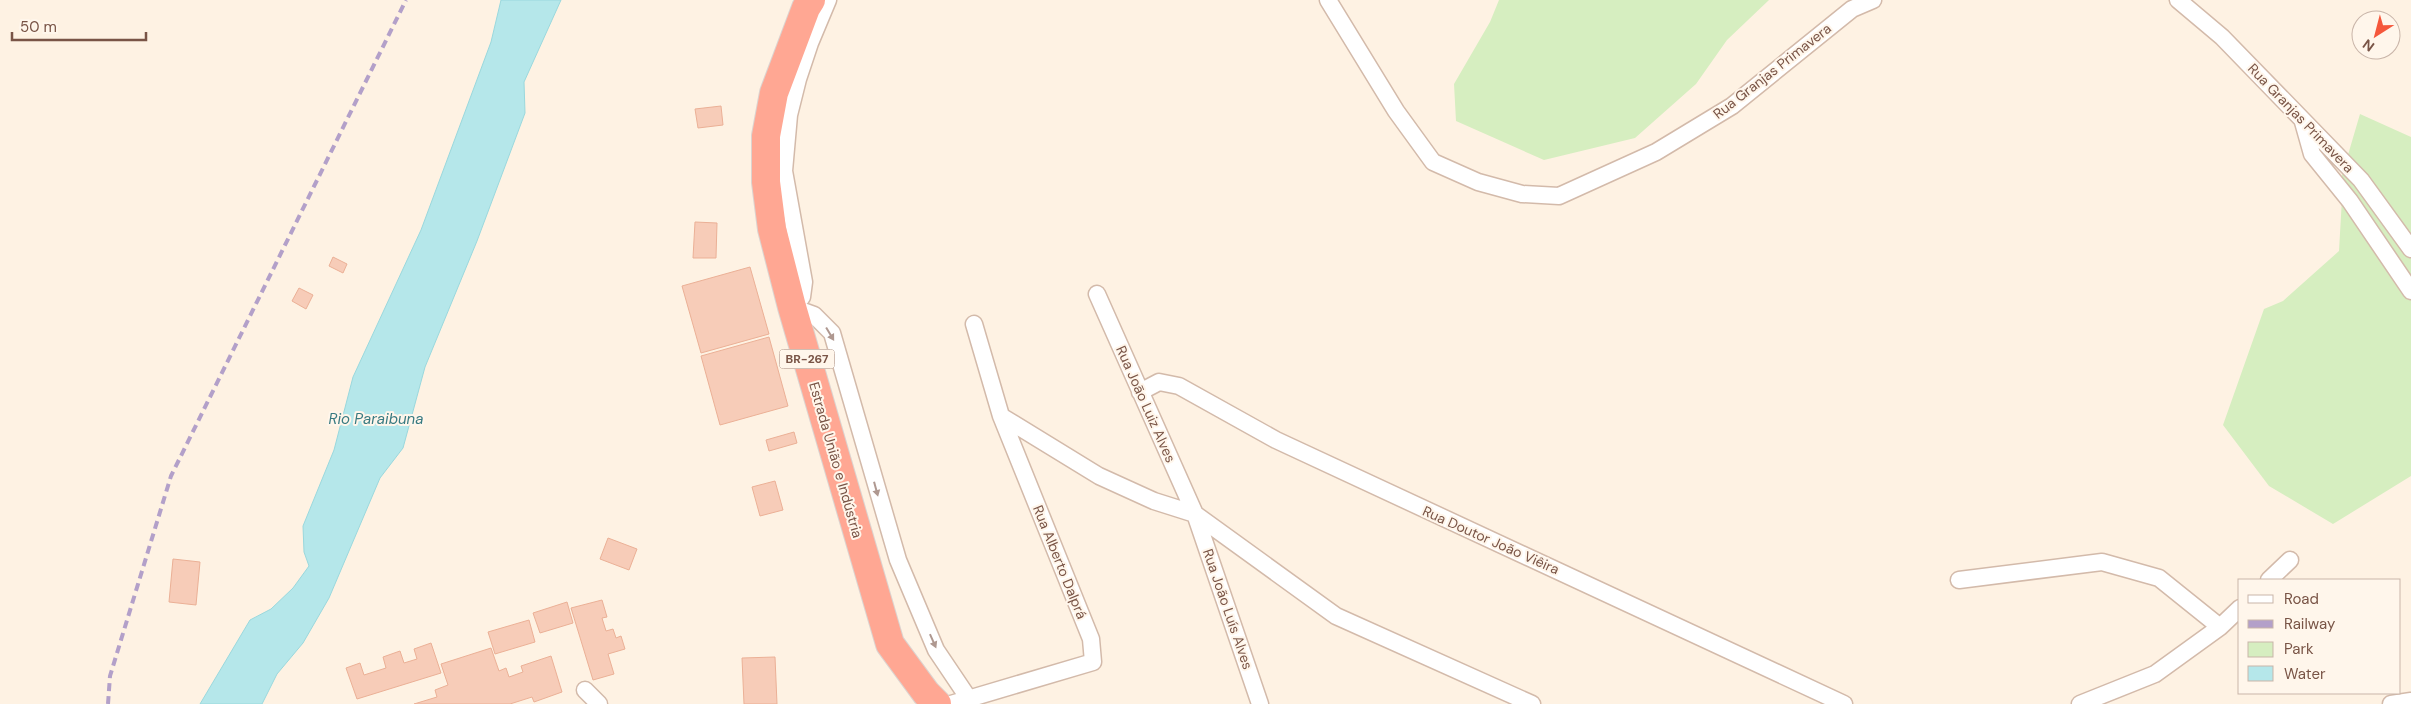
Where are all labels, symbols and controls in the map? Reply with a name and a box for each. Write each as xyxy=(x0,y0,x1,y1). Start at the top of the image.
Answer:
scale bar xyxy=(12,10,146,42)
north arrow xyxy=(2351,10,2401,60)
text: 50 m xyxy=(20,17,57,37)
street label: Rua Granjas Primavera xyxy=(1709,19,1835,123)
text: N xyxy=(2359,35,2378,56)
street label: Rua Granjas Primavera xyxy=(2244,60,2358,176)
one-way arrow xyxy=(825,327,834,341)
street label: Rua Joāo Luiz Alves xyxy=(1112,343,1180,465)
road number: BR-267 xyxy=(780,349,834,368)
street label: Estrada União e Indústria xyxy=(805,380,867,540)
water label: Rio Paraibuna xyxy=(328,409,424,429)
one-way arrow xyxy=(872,482,880,497)
street label: Rua Alberto Dalprá xyxy=(1029,502,1091,622)
street label: Rua Doutor João Viêira xyxy=(1420,502,1562,578)
street label: Rua João Luís Alves xyxy=(1199,546,1257,672)
legend xyxy=(2238,579,2401,694)
text: Road xyxy=(2284,589,2319,609)
text: Railway xyxy=(2284,614,2336,634)
one-way arrow xyxy=(929,634,937,648)
text: Park xyxy=(2284,639,2314,659)
text: Water xyxy=(2284,664,2326,684)

